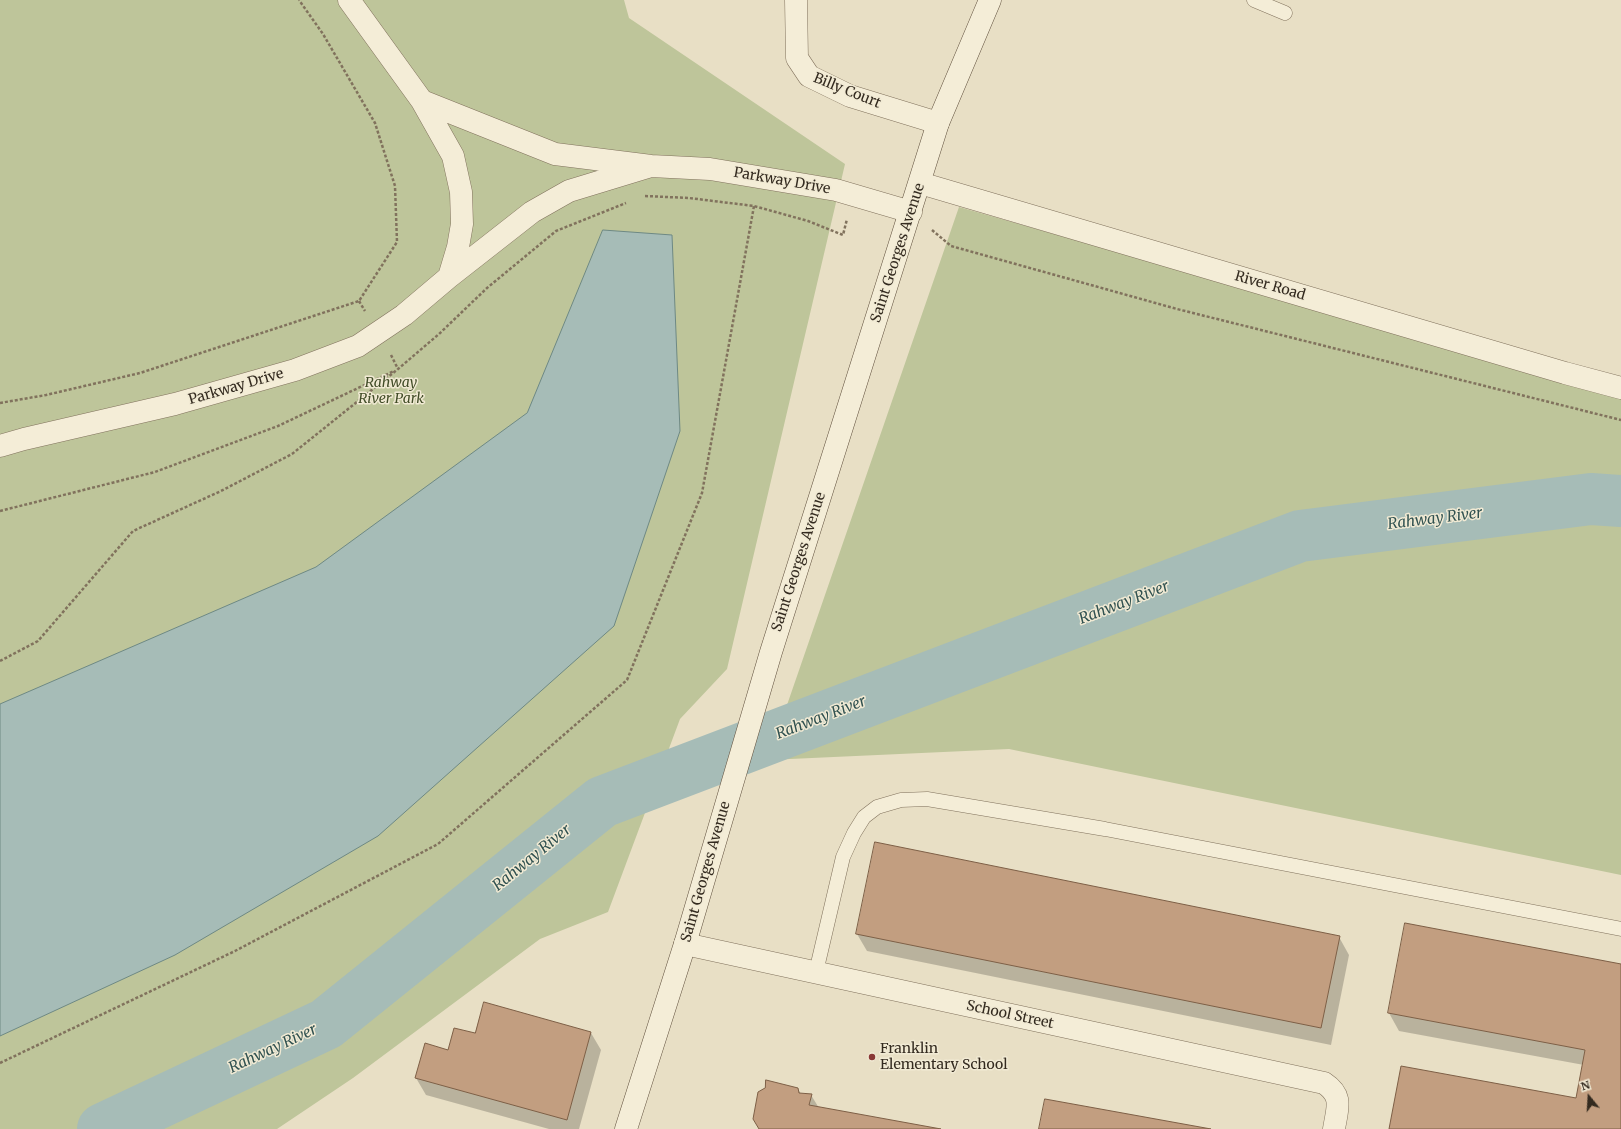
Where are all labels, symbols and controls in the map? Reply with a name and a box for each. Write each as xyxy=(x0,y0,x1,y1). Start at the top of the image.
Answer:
street label: Billy Court xyxy=(811,70,883,112)
street label: Parkway Drive xyxy=(732,164,832,198)
street label: Saint Georges Avenue xyxy=(868,181,928,325)
street label: River Road xyxy=(1233,268,1307,304)
street label: Parkway Drive xyxy=(187,365,285,409)
park label: Rahway River Park xyxy=(358,375,424,408)
street label: Saint Georges Avenue xyxy=(769,490,829,634)
water label: Rahway River xyxy=(1387,504,1483,534)
water label: Rahway River xyxy=(1076,578,1172,628)
water label: Rahway River xyxy=(773,693,869,743)
street label: Saint Georges Avenue xyxy=(678,800,734,944)
water label: Rahway River xyxy=(489,821,575,895)
street label: School Street xyxy=(965,998,1055,1032)
water label: Rahway River xyxy=(226,1021,320,1077)
place label: Franklin Elementary School xyxy=(880,1041,1008,1074)
marker: Franklin Elementary School xyxy=(867,1052,877,1062)
north arrow xyxy=(1569,1077,1609,1117)
text: N xyxy=(1579,1078,1592,1094)

